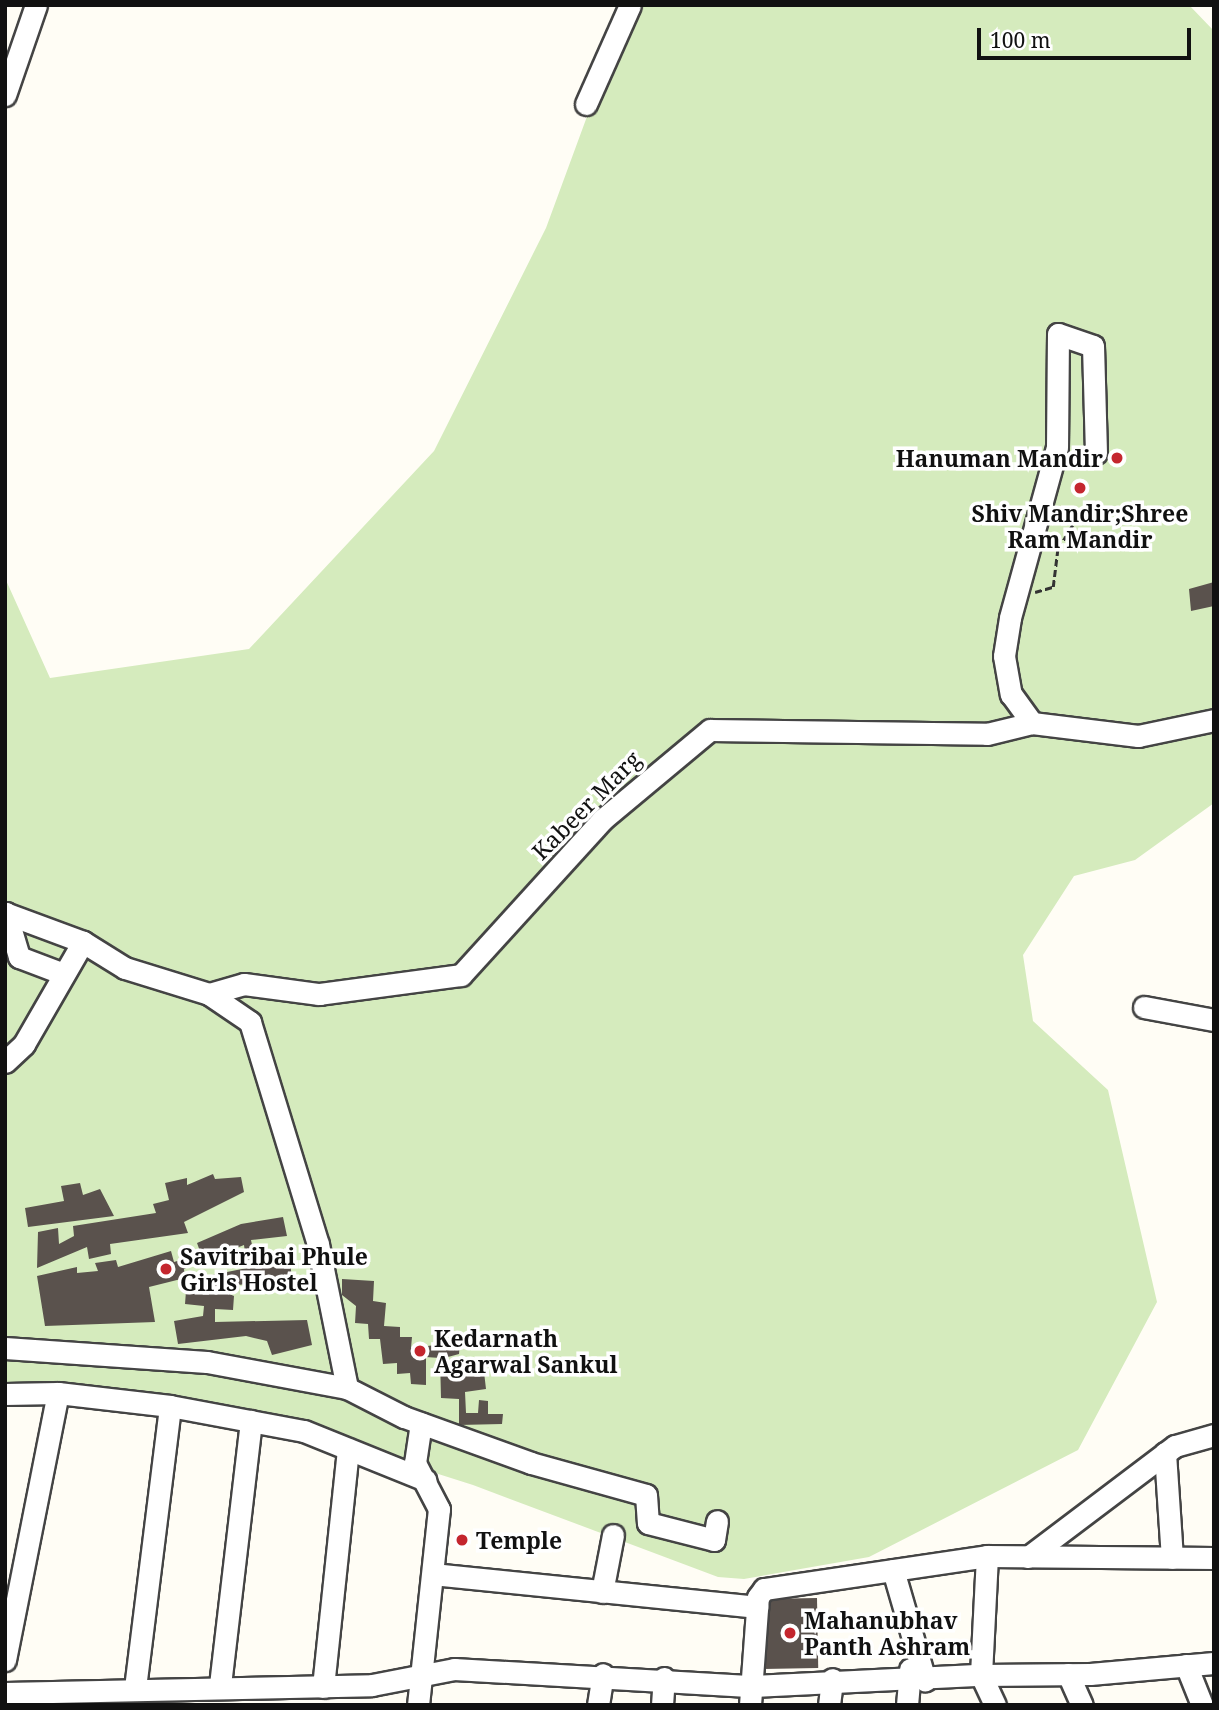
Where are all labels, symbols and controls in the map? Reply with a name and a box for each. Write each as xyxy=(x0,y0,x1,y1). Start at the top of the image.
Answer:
scale bar xyxy=(981,14,1194,58)
text: 100 m xyxy=(990,26,1051,54)
place label: Hanuman Mandir xyxy=(896,444,1103,472)
marker: Hanuman Mandir xyxy=(1109,450,1125,466)
marker: Shiv Mandir;Shree Ram Mandir xyxy=(1072,480,1088,496)
place label: Shiv Mandir;Shree Ram Mandir xyxy=(972,499,1188,553)
street label: Kabeer Marg xyxy=(526,745,646,865)
place label: Savitribai Phule Girls Hostel xyxy=(180,1242,368,1296)
marker: Savitribai Phule Girls Hostel xyxy=(158,1261,174,1277)
place label: Kedarnath Agarwal Sankul xyxy=(434,1324,618,1378)
marker: Kedarnath Agarwal Sankul xyxy=(412,1343,428,1359)
place label: Temple xyxy=(476,1526,562,1554)
marker: Temple xyxy=(454,1532,470,1548)
place label: Mahanubhav Panth Ashram xyxy=(804,1606,970,1660)
marker: Mahanubhav Panth Ashram xyxy=(782,1625,798,1641)

